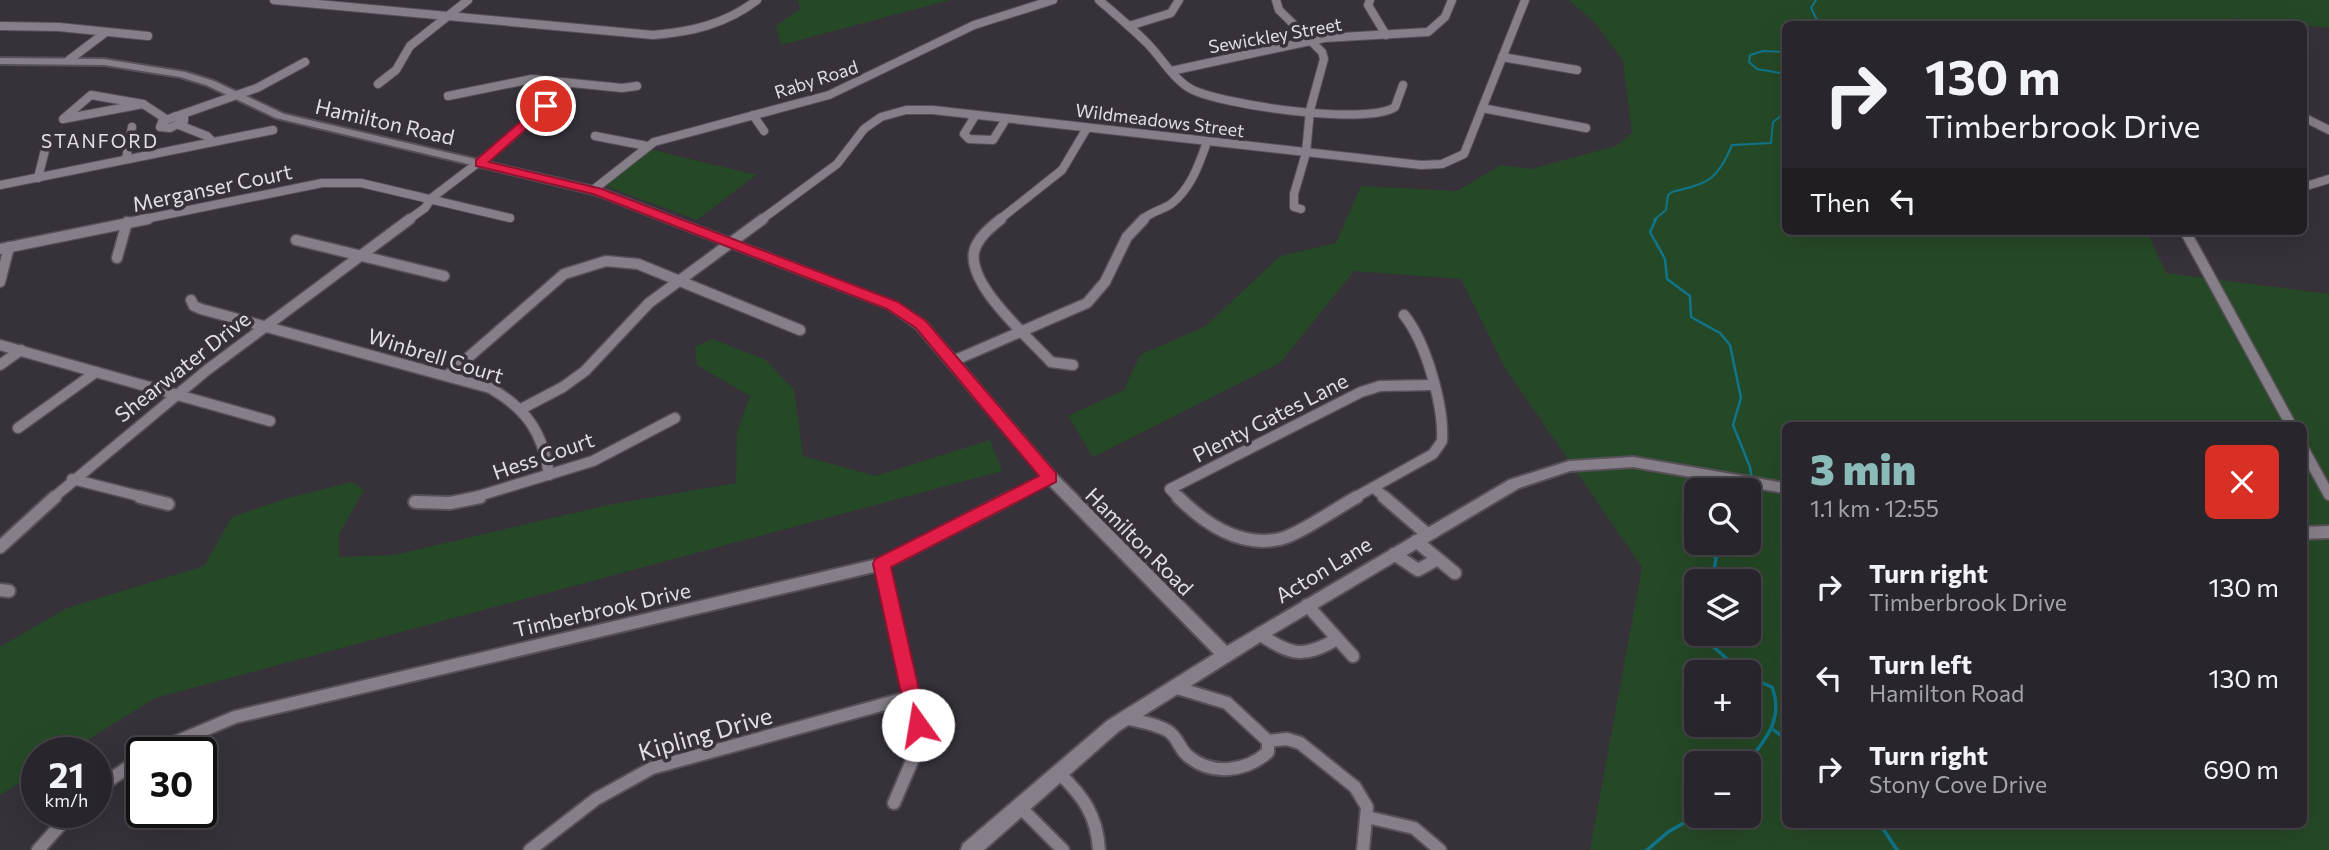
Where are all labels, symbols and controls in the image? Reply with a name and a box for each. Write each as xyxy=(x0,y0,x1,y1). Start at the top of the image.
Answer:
street label: Sewickley Street xyxy=(1207,12,1343,58)
text: 130 m xyxy=(1925,45,2060,105)
icon: right xyxy=(1810,49,1901,140)
street label: Raby Road xyxy=(771,55,861,103)
pin xyxy=(516,76,576,136)
icon: arrive xyxy=(527,87,565,125)
street label: Hamilton Road xyxy=(313,93,457,149)
street label: Wildmeadows Street xyxy=(1074,99,1246,141)
text: Timberbrook Drive xyxy=(1925,105,2200,145)
district label: STANFORD xyxy=(41,129,159,152)
street label: Merganser Court xyxy=(130,158,294,216)
icon: left xyxy=(1884,182,1922,220)
text: Then xyxy=(1810,186,1870,217)
street label: Shearwater Drive xyxy=(109,305,255,427)
street label: Winbrell Court xyxy=(365,322,507,388)
street label: Plenty Gates Lane xyxy=(1188,367,1352,467)
street label: Hess Court xyxy=(489,426,597,484)
text: 3 min xyxy=(1810,442,1916,494)
button: close xyxy=(2205,445,2279,519)
map controls xyxy=(1684,478,1761,828)
button: search xyxy=(1684,478,1761,555)
street label: Hamilton Road xyxy=(1081,482,1199,600)
text: 1.1 km · 12:55 xyxy=(1810,494,1939,522)
street label: Acton Lane xyxy=(1270,531,1376,607)
text: Turn right xyxy=(1869,557,1988,588)
icon: right xyxy=(1810,568,1848,606)
button: layers xyxy=(1684,569,1761,646)
text: 130 m xyxy=(2208,571,2279,602)
street label: Timberbrook Drive xyxy=(511,576,693,642)
text: Timberbrook Drive xyxy=(1869,588,2067,616)
text: Turn left xyxy=(1869,648,1972,679)
icon: left xyxy=(1810,659,1848,697)
button: + xyxy=(1684,660,1761,737)
text: 130 m xyxy=(2208,662,2279,693)
text: Hamilton Road xyxy=(1869,679,2024,707)
position arrow xyxy=(881,688,955,762)
street label: Kipling Drive xyxy=(635,700,775,766)
speed limit sign: 30 xyxy=(126,737,217,828)
text: Turn right xyxy=(1869,739,1988,770)
icon: right xyxy=(1810,750,1848,788)
button: − xyxy=(1684,751,1761,828)
text: 21 xyxy=(49,752,84,795)
text: 690 m xyxy=(2203,753,2279,784)
text: Stony Cove Drive xyxy=(1869,770,2047,798)
text: km/h xyxy=(45,789,88,811)

